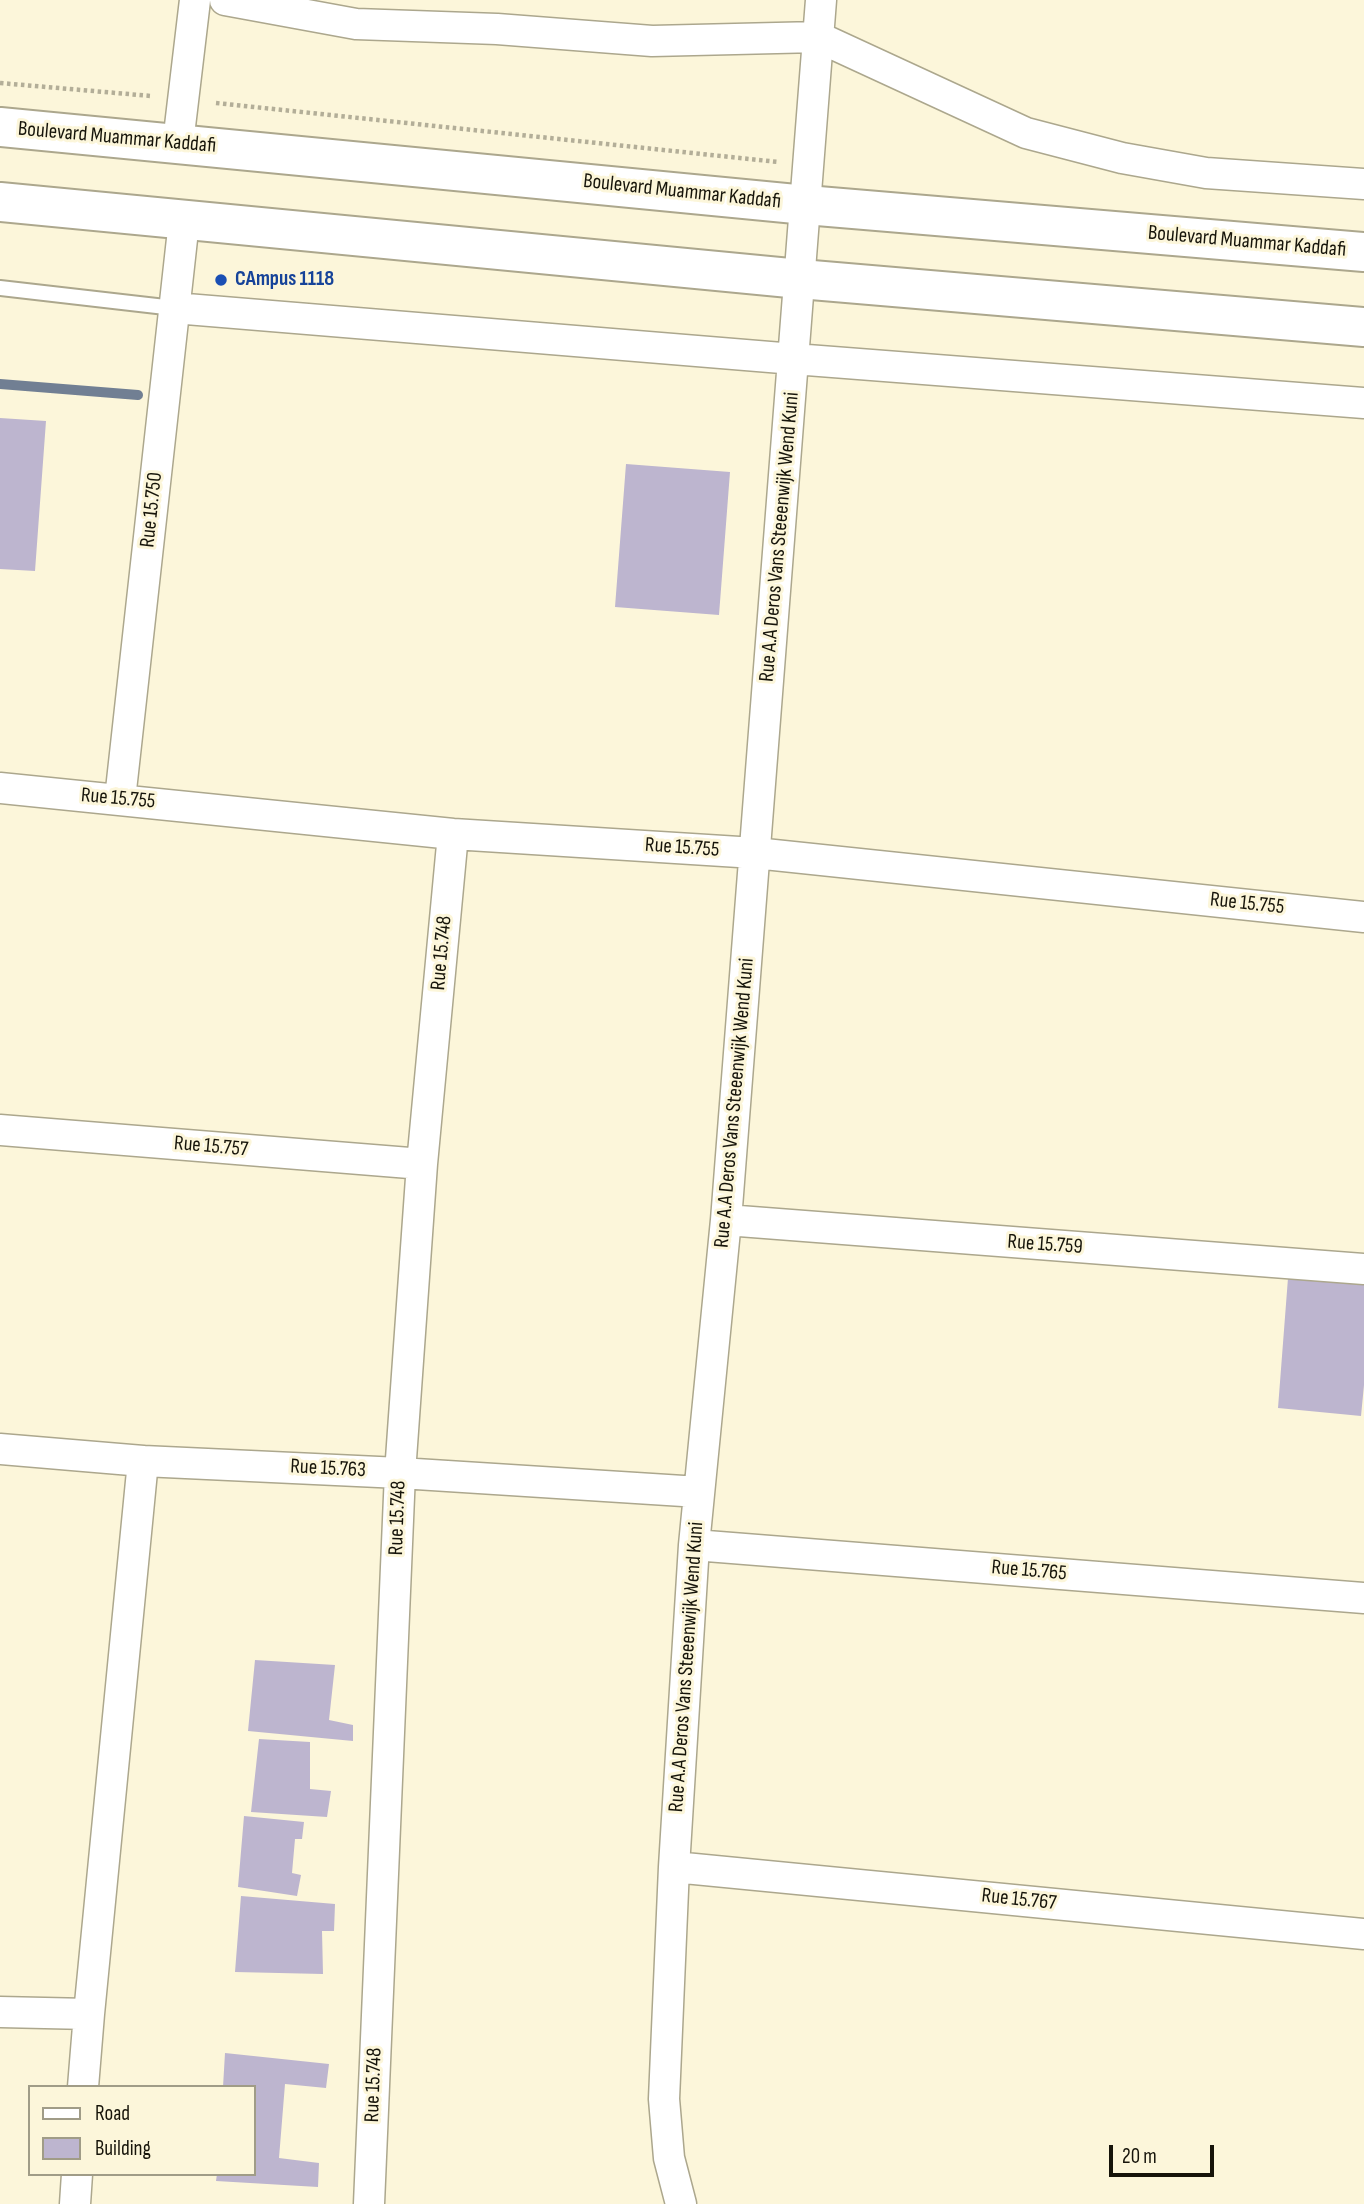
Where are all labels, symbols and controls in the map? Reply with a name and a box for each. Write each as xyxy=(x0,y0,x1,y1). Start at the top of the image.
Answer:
street label: Boulevard Muammar Kaddafi xyxy=(17,117,217,159)
street label: Boulevard Muammar Kaddafi xyxy=(582,169,782,215)
street label: Boulevard Muammar Kaddafi xyxy=(1147,221,1347,263)
place label: CAmpus 1118 xyxy=(235,267,334,293)
marker: CAmpus 1118 xyxy=(213,272,229,288)
street label: Rue A.A Deros Vans Steeenwijk Wend Kuni xyxy=(755,391,805,683)
street label: Rue 15.750 xyxy=(136,471,168,549)
street label: Rue 15.755 xyxy=(80,783,156,815)
street label: Rue 15.755 xyxy=(644,833,720,863)
street label: Rue 15.755 xyxy=(1209,888,1285,920)
street label: Rue 15.748 xyxy=(426,915,458,991)
street label: Rue A.A Deros Vans Steeenwijk Wend Kuni xyxy=(710,957,760,1249)
street label: Rue 15.757 xyxy=(173,1131,249,1163)
street label: Rue 15.759 xyxy=(1006,1230,1084,1260)
street label: Rue 15.763 xyxy=(290,1454,366,1484)
street label: Rue 15.748 xyxy=(384,1480,412,1556)
street label: Rue A.A Deros Vans Steeenwijk Wend Kuni xyxy=(664,1521,710,1813)
street label: Rue 15.765 xyxy=(990,1555,1068,1587)
street label: Rue 15.767 xyxy=(980,1884,1058,1916)
street label: Rue 15.748 xyxy=(360,2047,388,2123)
legend xyxy=(28,2085,256,2176)
text: Road xyxy=(95,2101,130,2126)
scale bar xyxy=(1112,2130,1217,2174)
text: Building xyxy=(95,2136,151,2161)
text: 20 m xyxy=(1122,2144,1157,2169)

